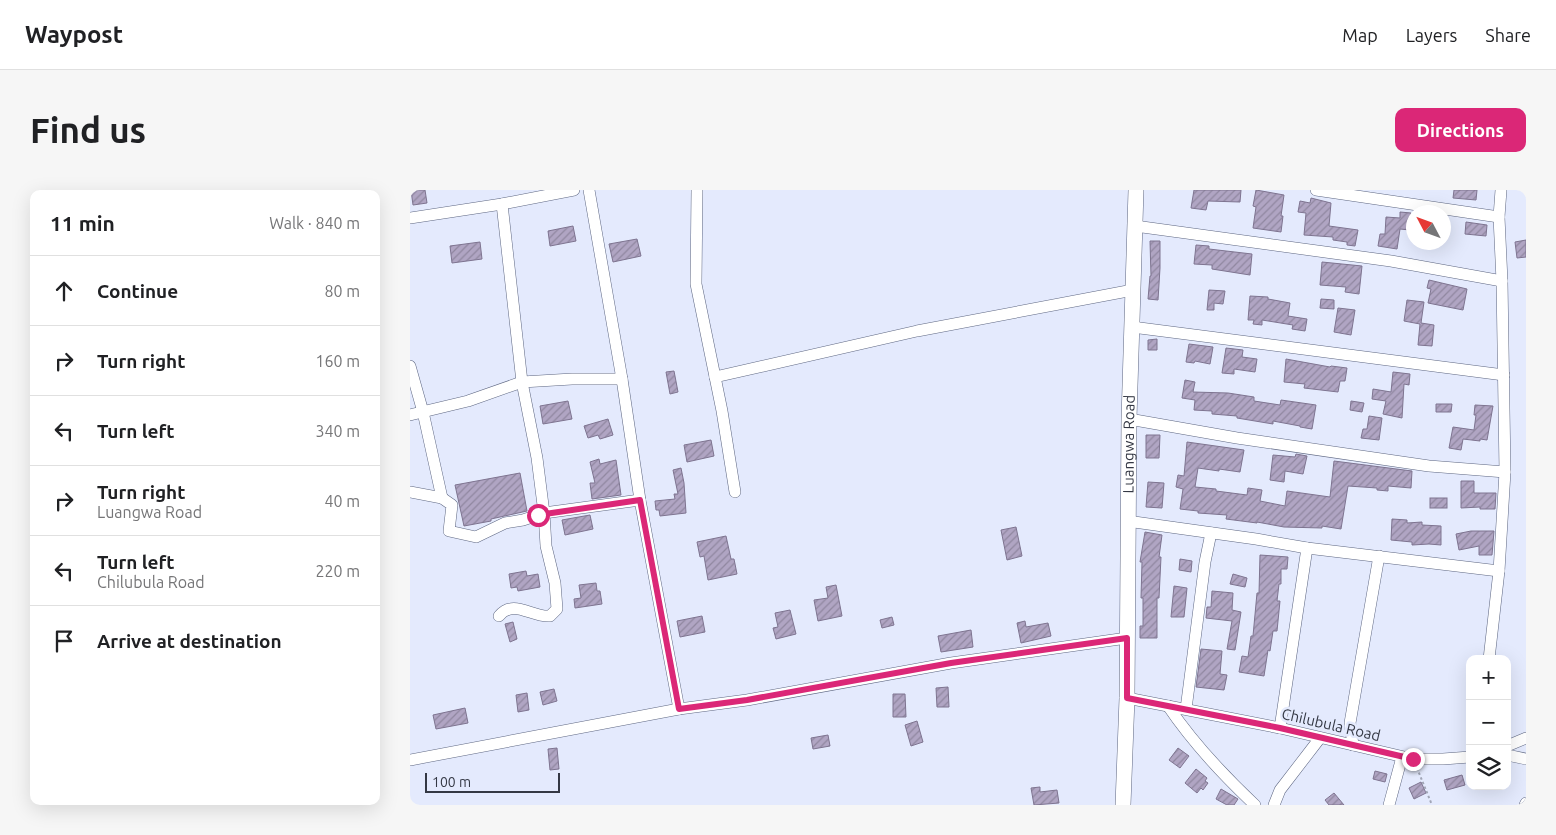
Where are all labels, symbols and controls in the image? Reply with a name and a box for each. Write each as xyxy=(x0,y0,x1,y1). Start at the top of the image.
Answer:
text: Waypost xyxy=(25,21,123,48)
text: Map xyxy=(1342,25,1378,45)
text: Layers xyxy=(1406,25,1457,45)
text: Share xyxy=(1485,25,1531,45)
button: Directions xyxy=(1395,108,1526,152)
text: Find us xyxy=(30,110,146,150)
north arrow xyxy=(1406,205,1451,250)
text: 11 min xyxy=(50,211,115,235)
text: Walk · 840 m xyxy=(269,214,360,232)
icon: ahead xyxy=(50,277,78,305)
text: Continue xyxy=(97,280,178,302)
text: 80 m xyxy=(324,282,360,300)
icon: right xyxy=(50,347,78,375)
text: Turn right xyxy=(97,350,185,372)
text: 160 m xyxy=(315,352,360,370)
street label: Luangwa Road xyxy=(1119,395,1138,493)
icon: left xyxy=(50,417,78,445)
text: Turn left xyxy=(97,420,175,442)
text: 340 m xyxy=(315,422,360,440)
text: Turn right xyxy=(97,481,185,503)
icon: right xyxy=(50,487,78,515)
text: 40 m xyxy=(324,492,360,510)
text: Luangwa Road xyxy=(97,503,202,521)
route start xyxy=(527,504,550,527)
text: Turn left xyxy=(97,551,175,573)
icon: left xyxy=(50,557,78,585)
text: 220 m xyxy=(315,562,360,580)
text: Chilubula Road xyxy=(97,573,205,591)
icon: arrive xyxy=(50,627,78,655)
text: Arrive at destination xyxy=(97,630,282,652)
map controls xyxy=(1466,655,1511,790)
button: + xyxy=(1466,655,1511,700)
button: − xyxy=(1466,700,1511,745)
street label: Chilubula Road xyxy=(1280,705,1382,744)
button: layers xyxy=(1466,745,1511,790)
route end xyxy=(1402,748,1425,771)
scale bar xyxy=(425,770,560,793)
text: 100 m xyxy=(432,774,471,790)

